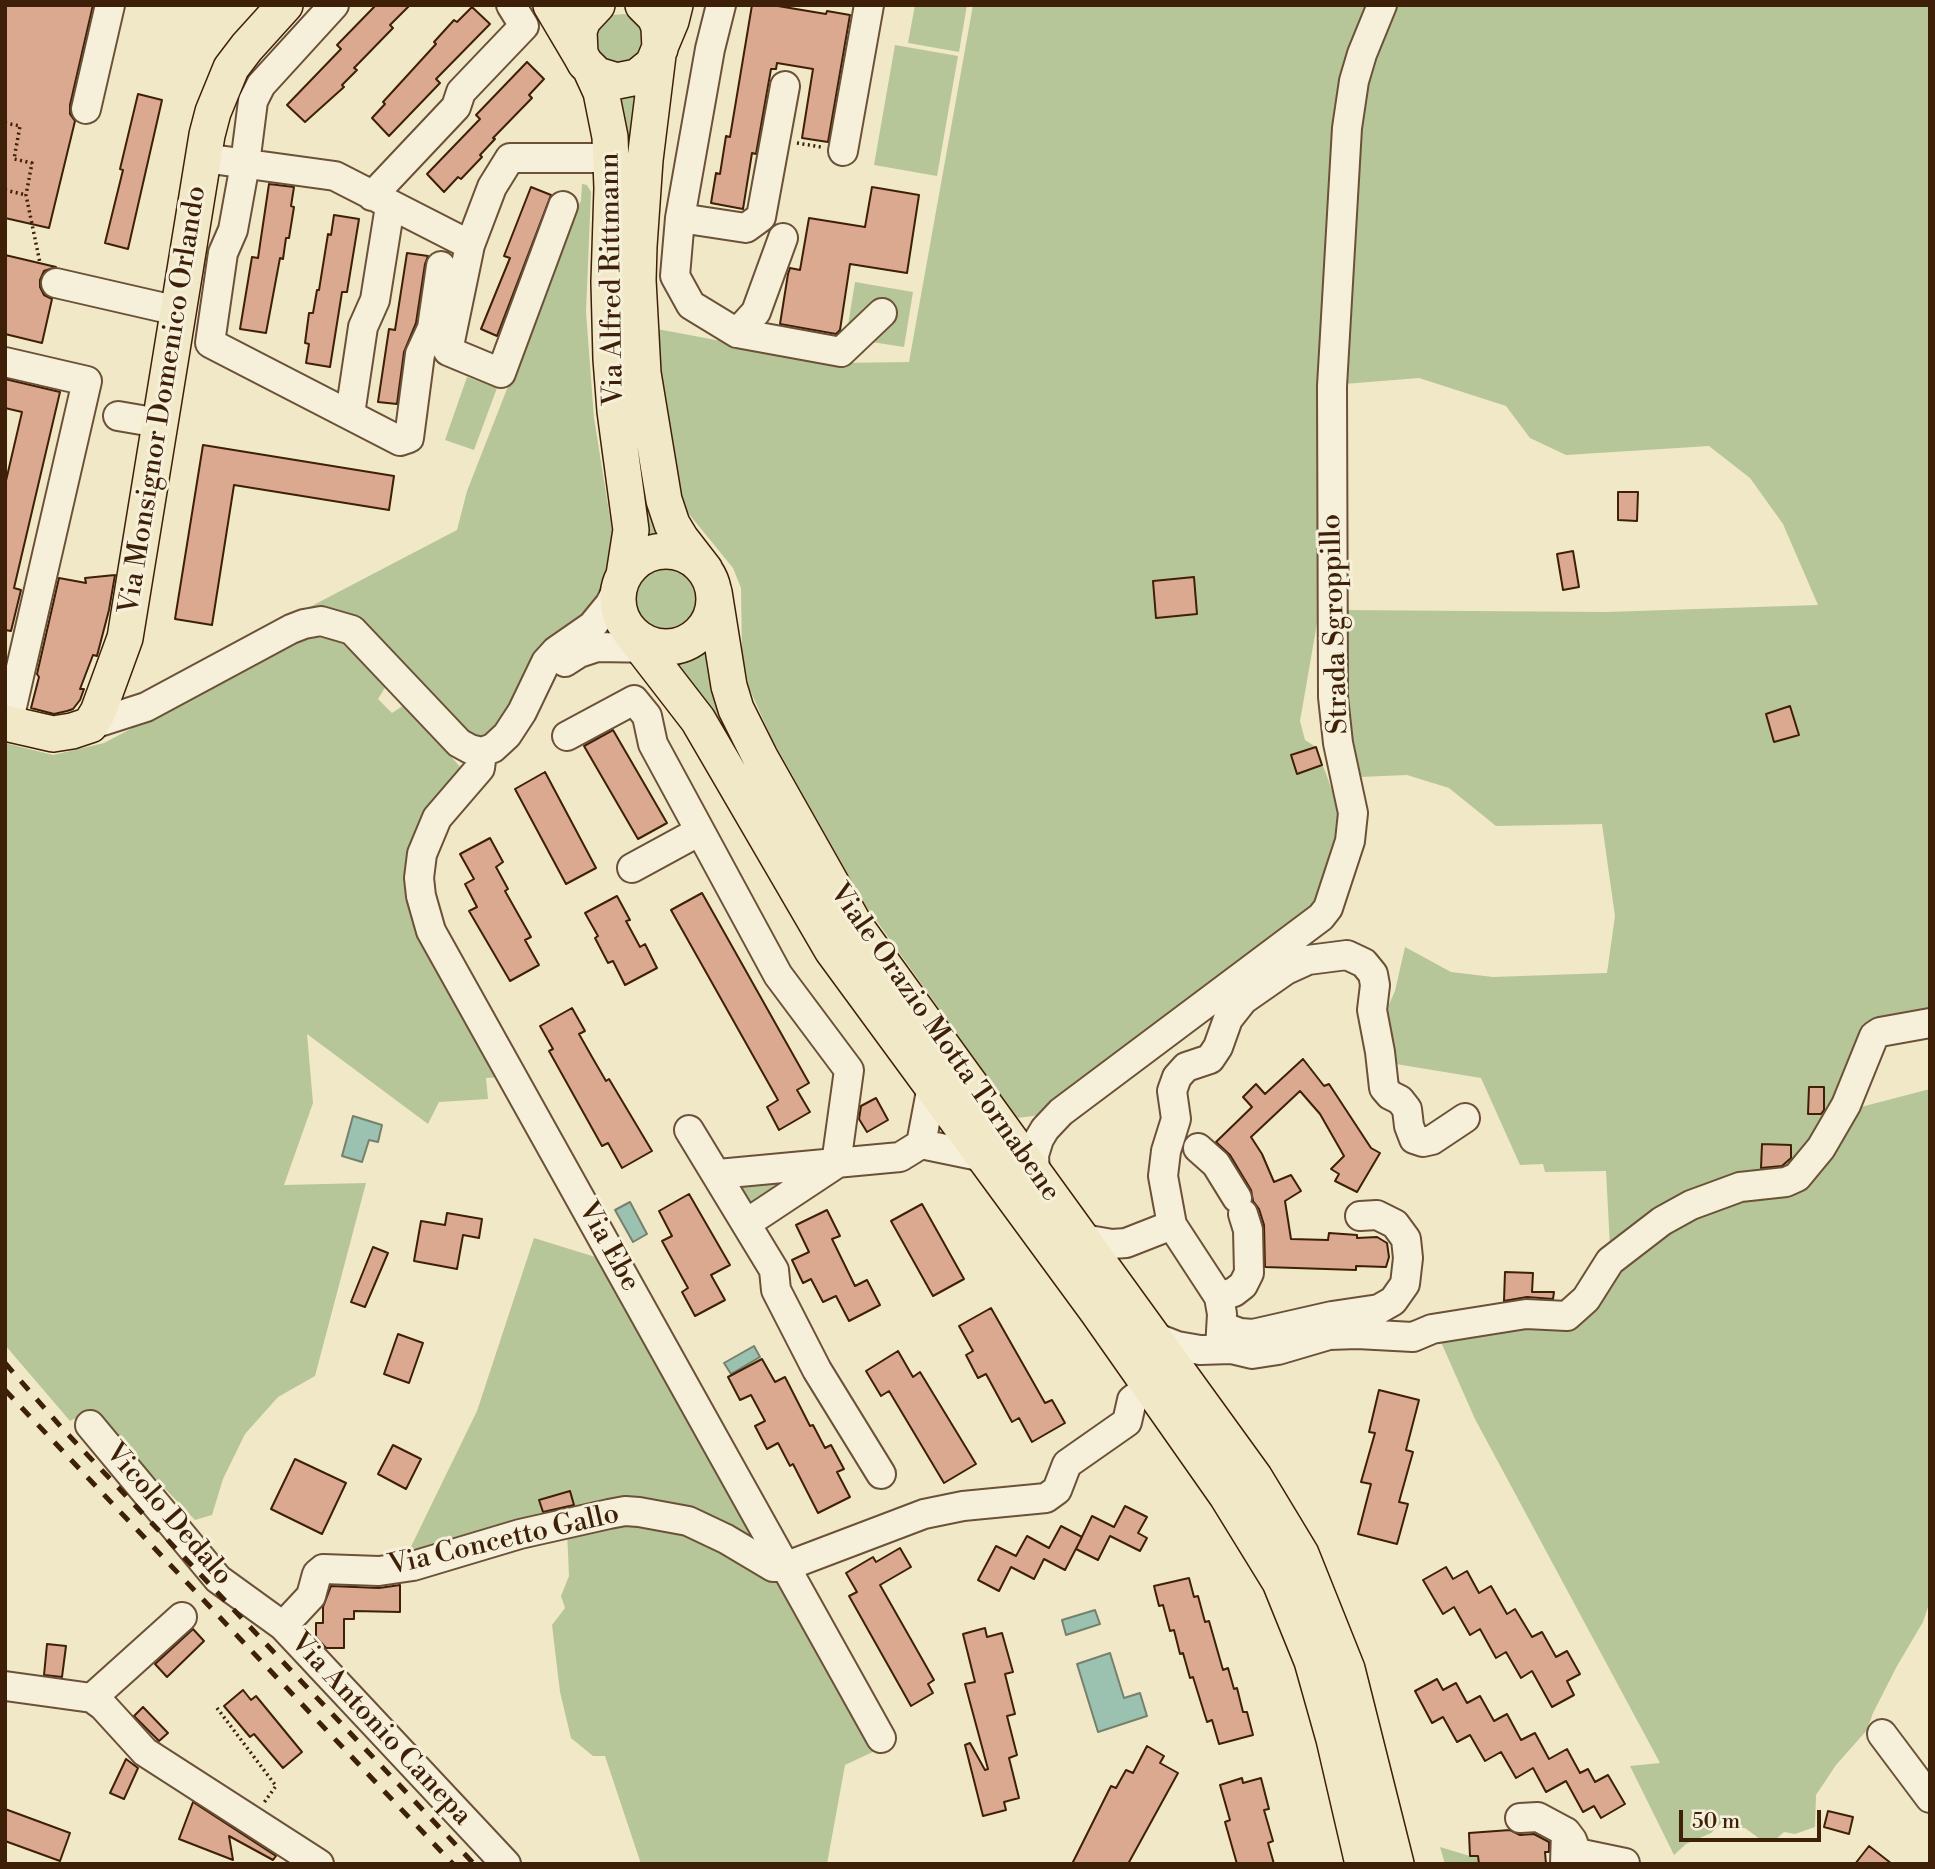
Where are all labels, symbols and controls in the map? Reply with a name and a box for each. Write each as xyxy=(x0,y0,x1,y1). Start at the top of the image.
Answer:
street label: Via Alfred Rittmann xyxy=(594,152,632,406)
street label: Via Monsignor Domenico Orlando xyxy=(114,183,214,617)
street label: Strada Sgroppillo xyxy=(1315,513,1357,735)
street label: Viale Orazio Motta Tornabene xyxy=(821,878,1067,1208)
street label: Via Ebe xyxy=(570,1196,646,1298)
street label: Vicolo Dedalo xyxy=(97,1437,239,1593)
street label: Via Concetto Gallo xyxy=(385,1498,623,1584)
street label: Via Antonio Canepa xyxy=(282,1627,478,1833)
scale bar xyxy=(1683,1796,1825,1840)
text: 50 m xyxy=(1692,1809,1740,1835)

